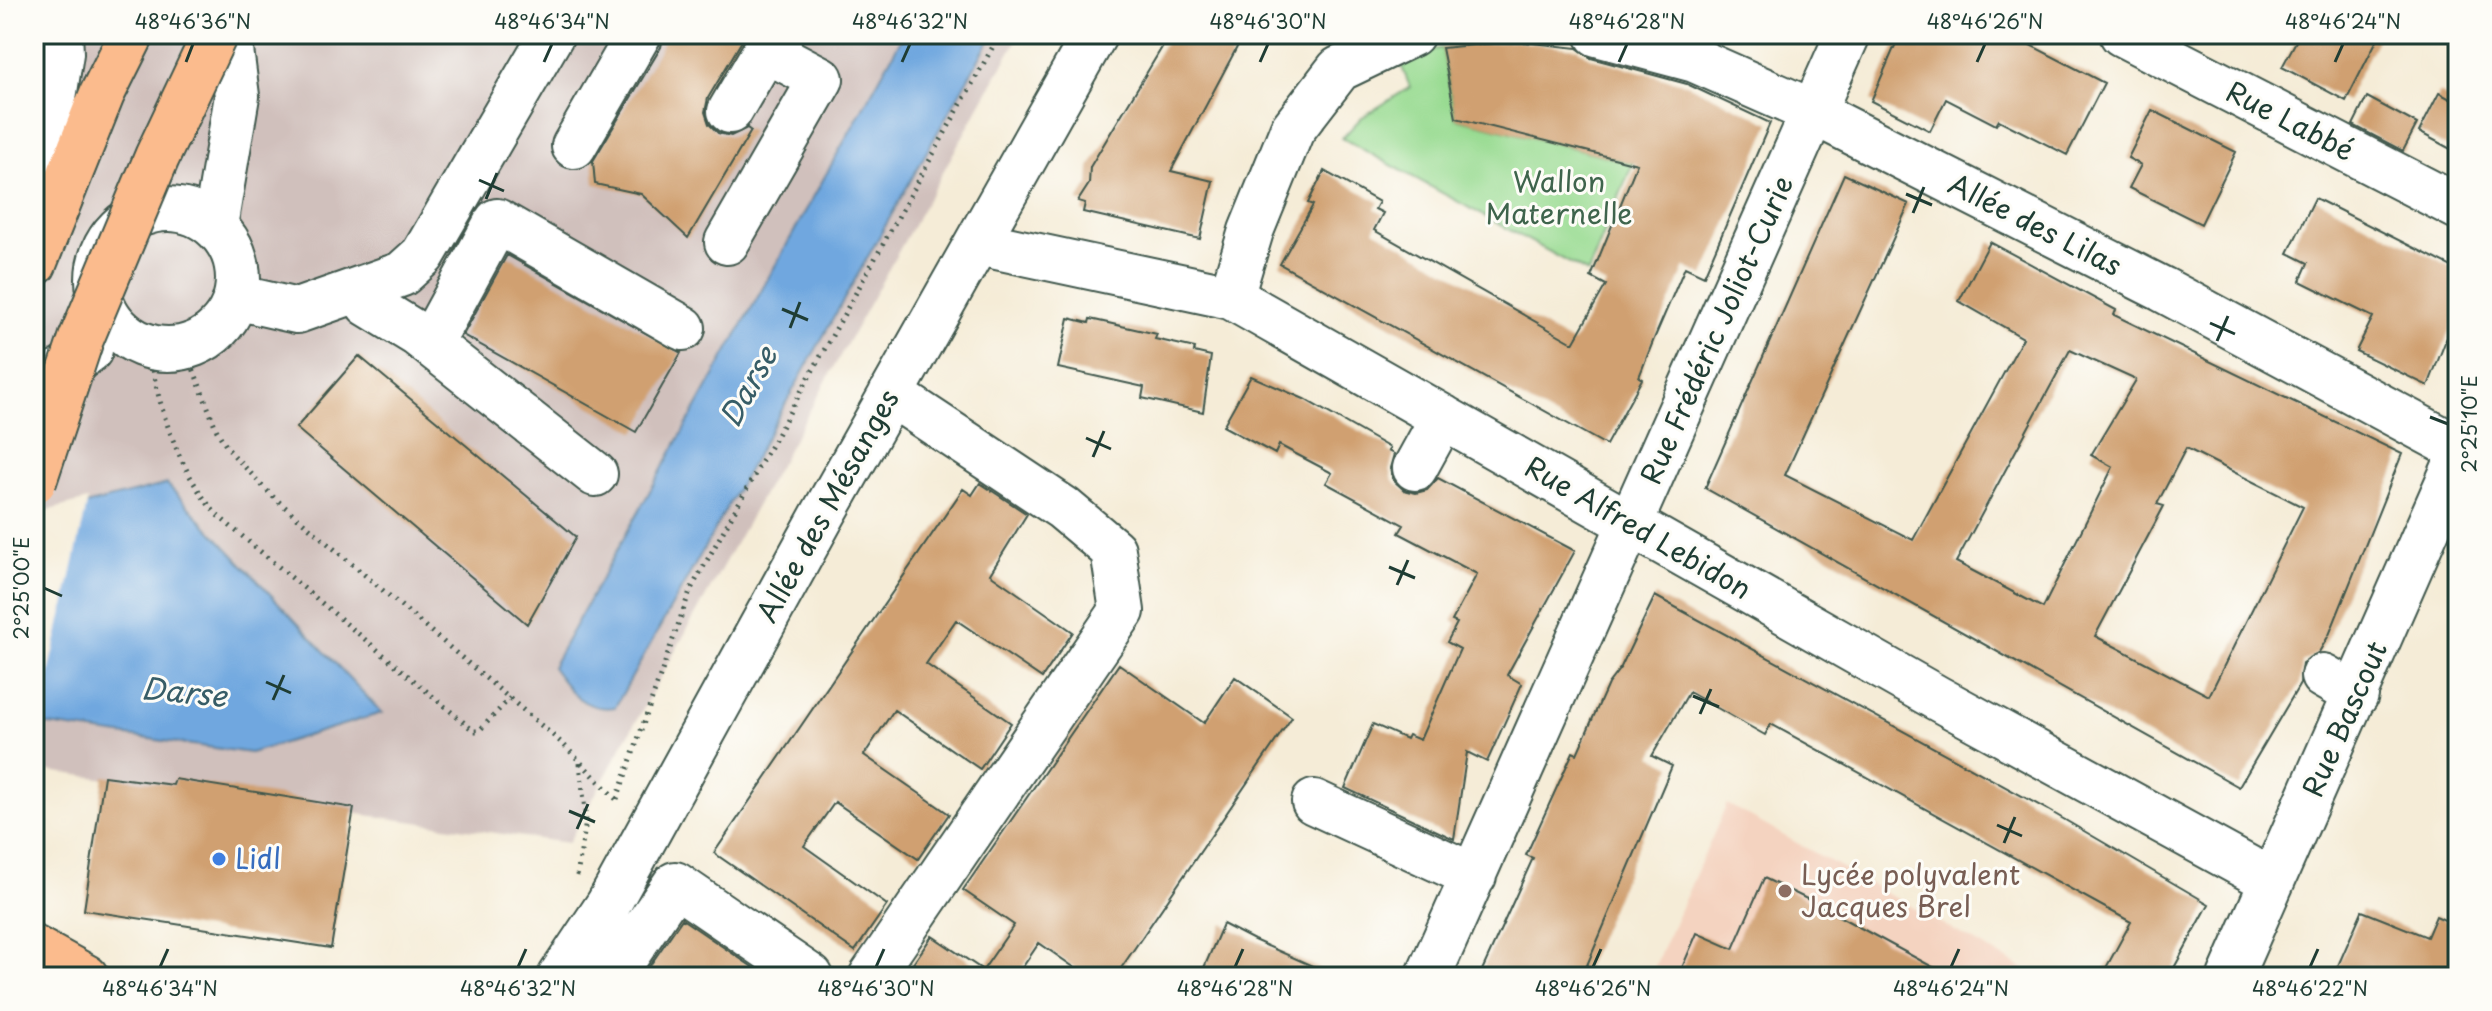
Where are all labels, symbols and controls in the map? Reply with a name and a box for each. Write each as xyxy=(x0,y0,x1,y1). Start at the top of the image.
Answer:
text: 48°46'36"N xyxy=(135,6,251,36)
text: 48°46'34"N xyxy=(494,6,610,36)
text: 48°46'32"N xyxy=(852,6,968,36)
text: 48°46'30"N xyxy=(1209,6,1327,36)
text: 48°46'28"N xyxy=(1569,6,1685,36)
text: 48°46'26"N xyxy=(1927,6,2043,36)
text: 48°46'24"N xyxy=(2285,6,2401,36)
street label: Rue Labbé xyxy=(2219,69,2362,170)
park label: Wallon Maternelle xyxy=(1486,159,1632,234)
street label: Allée des Lilas xyxy=(1942,162,2130,286)
street label: Rue Frédéric Joliot-Curie xyxy=(1628,168,1803,491)
water label: Darse xyxy=(707,336,788,434)
text: 2°25'10"E xyxy=(2454,375,2484,473)
street label: Allée des Mésanges xyxy=(745,381,909,630)
street label: Rue Alfred Lebidon xyxy=(1518,444,1760,609)
text: 2°25'00"E xyxy=(6,536,36,640)
street label: Rue Bascout xyxy=(2290,634,2397,803)
water label: Darse xyxy=(140,664,231,718)
place label: Lidl xyxy=(235,836,281,879)
marker: Lidl xyxy=(210,850,228,868)
place label: Lycée polyvalent Jacques Brel xyxy=(1801,852,2020,927)
marker: Lycée polyvalent Jacques Brel xyxy=(1776,882,1794,900)
text: 48°46'34"N xyxy=(102,973,218,1003)
text: 48°46'32"N xyxy=(460,973,576,1003)
text: 48°46'30"N xyxy=(817,973,935,1003)
text: 48°46'28"N xyxy=(1177,973,1293,1003)
text: 48°46'26"N xyxy=(1535,973,1651,1003)
text: 48°46'24"N xyxy=(1893,973,2009,1003)
text: 48°46'22"N xyxy=(2252,973,2368,1003)

